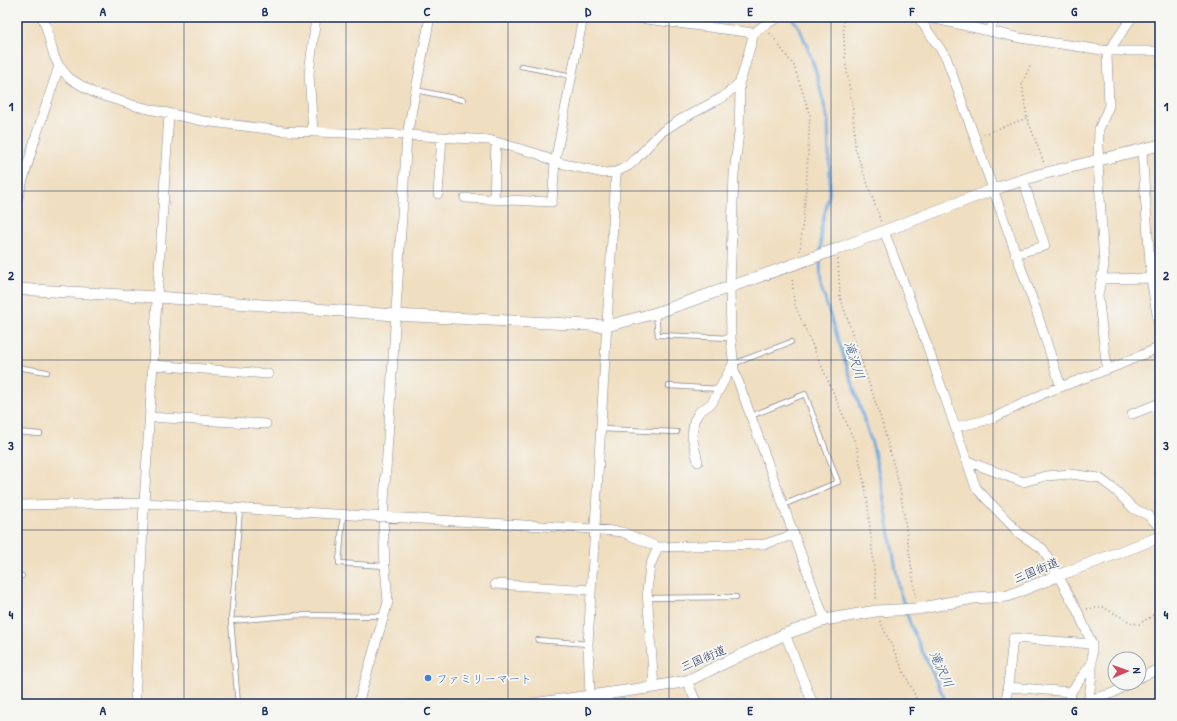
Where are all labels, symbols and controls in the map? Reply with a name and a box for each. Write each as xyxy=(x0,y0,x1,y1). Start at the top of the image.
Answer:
text: A xyxy=(100,2,107,20)
text: B xyxy=(262,2,269,20)
text: C xyxy=(423,2,431,20)
text: D xyxy=(585,2,592,20)
text: E xyxy=(747,2,753,20)
text: F xyxy=(909,2,916,20)
text: G xyxy=(1071,2,1078,20)
text: 1 xyxy=(9,97,14,115)
text: 1 xyxy=(1164,97,1169,115)
text: 2 xyxy=(8,266,15,284)
text: 2 xyxy=(1163,266,1170,284)
water label: 滝沢川 xyxy=(840,339,870,381)
text: 3 xyxy=(8,436,14,454)
text: 3 xyxy=(1163,436,1169,454)
street label: 三国街道 xyxy=(1011,553,1061,587)
text: 4 xyxy=(9,605,14,623)
text: 4 xyxy=(1164,605,1169,623)
street label: 三国街道 xyxy=(678,641,728,675)
water label: 滝沢川 xyxy=(926,648,958,690)
north arrow xyxy=(1107,651,1147,691)
text: N xyxy=(1130,667,1144,674)
place label: ファミリーマート xyxy=(436,670,532,687)
marker: ファミリーマート xyxy=(423,673,433,683)
text: A xyxy=(100,701,107,719)
text: B xyxy=(262,701,269,719)
text: C xyxy=(423,701,431,719)
text: D xyxy=(585,701,592,719)
text: E xyxy=(747,701,753,719)
text: F xyxy=(909,701,916,719)
text: G xyxy=(1071,701,1078,719)

